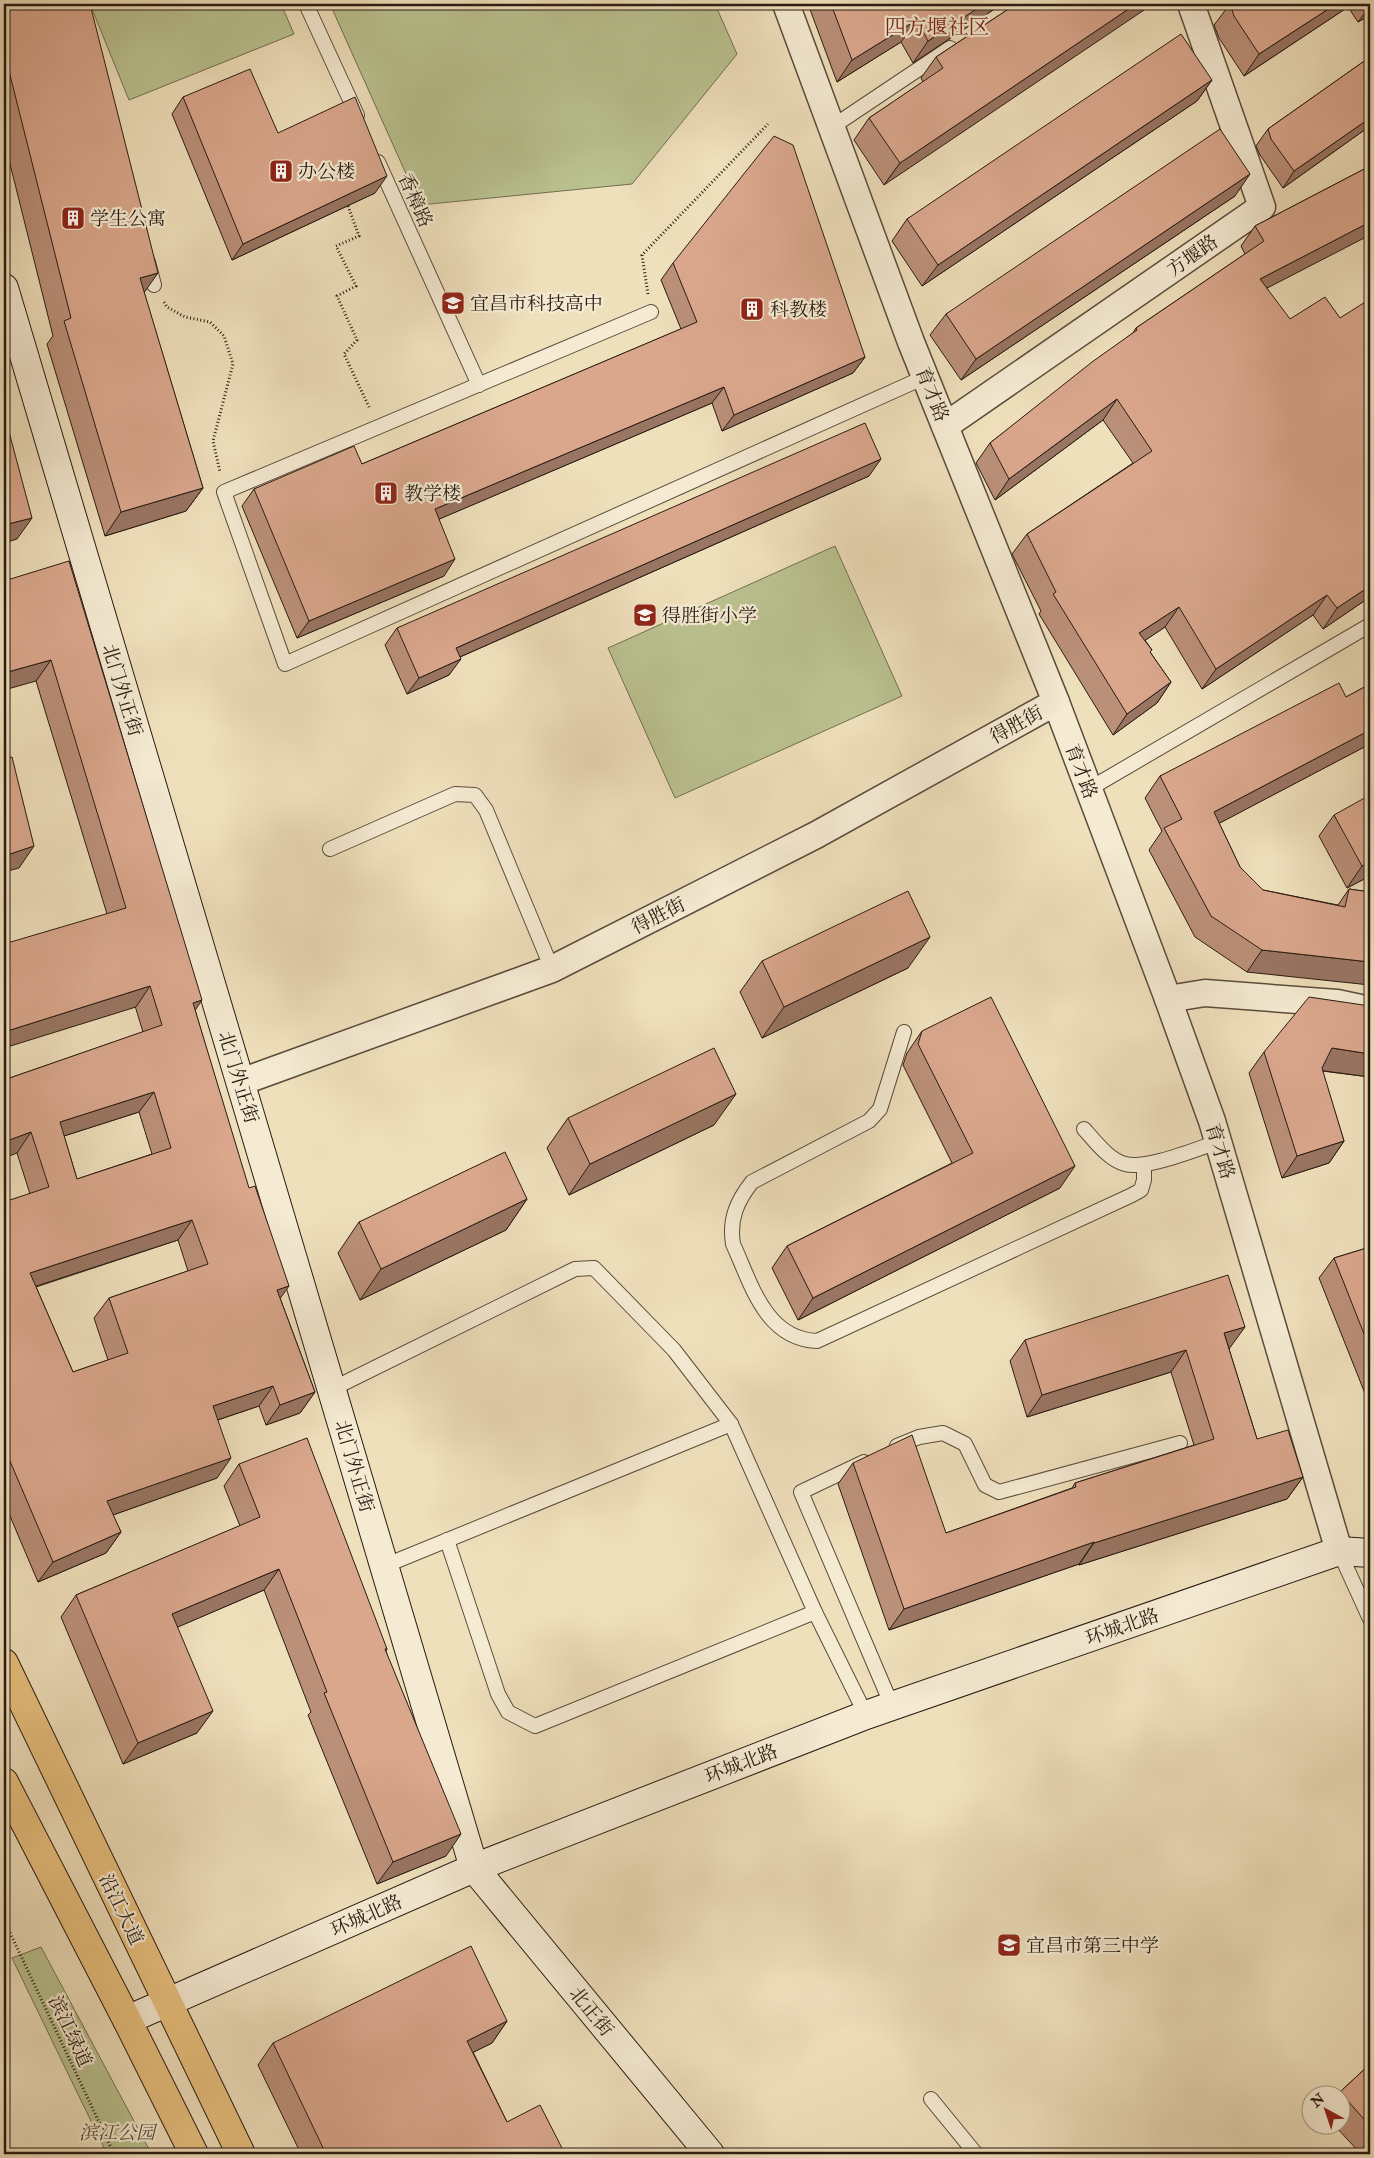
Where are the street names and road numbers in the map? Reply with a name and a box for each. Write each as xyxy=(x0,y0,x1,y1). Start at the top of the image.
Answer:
street label: 香樟路 xyxy=(393,169,438,231)
street label: 方堰路 xyxy=(1162,230,1223,282)
street label: 育才路 xyxy=(910,363,954,425)
street label: 北门外正街 xyxy=(97,641,147,739)
street label: 得胜街 xyxy=(986,701,1047,749)
street label: 育才路 xyxy=(1060,740,1102,802)
street label: 得胜街 xyxy=(628,892,689,940)
street label: 北门外正街 xyxy=(213,1028,263,1126)
street label: 育才路 xyxy=(1200,1121,1240,1182)
street label: 北门外正街 xyxy=(329,1417,379,1515)
street label: 环城北路 xyxy=(1082,1603,1162,1651)
street label: 环城北路 xyxy=(702,1739,781,1789)
street label: 沿江大道 xyxy=(94,1870,149,1949)
street label: 环城北路 xyxy=(327,1889,406,1942)
street label: 北正街 xyxy=(564,1982,618,2041)
street label: 滨江绿道 xyxy=(43,1992,97,2071)

